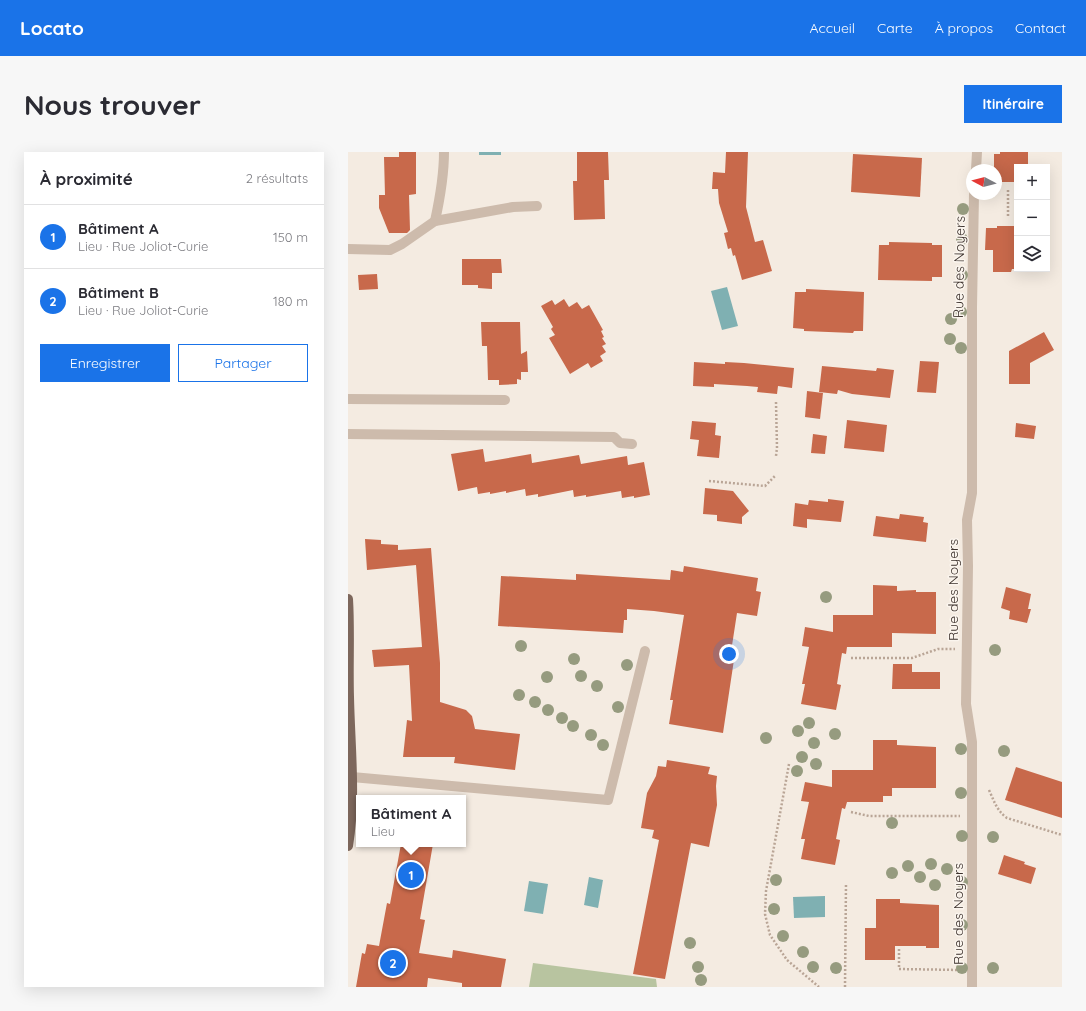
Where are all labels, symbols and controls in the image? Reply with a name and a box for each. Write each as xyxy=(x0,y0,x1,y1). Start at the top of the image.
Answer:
text: Locato xyxy=(20,16,84,40)
text: Accueil xyxy=(809,19,855,37)
text: Carte xyxy=(877,19,913,37)
text: À propos xyxy=(935,19,993,37)
text: Contact xyxy=(1015,19,1066,37)
button: Itinéraire xyxy=(964,85,1062,123)
text: Nous trouver xyxy=(24,87,201,122)
north arrow xyxy=(966,164,1002,200)
map controls xyxy=(1014,164,1050,272)
button: + xyxy=(1014,164,1050,200)
text: À proximité xyxy=(40,168,133,189)
text: 2 résultats xyxy=(246,170,308,186)
button: − xyxy=(1014,200,1050,236)
street label: Rue des Noyers xyxy=(949,216,969,318)
text: Bâtiment A xyxy=(78,219,158,238)
text: 1 xyxy=(50,229,56,245)
text: 150 m xyxy=(273,229,308,245)
button: layers xyxy=(1014,236,1050,272)
text: Lieu · Rue Joliot-Curie xyxy=(78,238,208,254)
text: Bâtiment B xyxy=(78,283,159,302)
text: 2 xyxy=(49,293,57,309)
text: 180 m xyxy=(273,293,308,309)
text: Lieu · Rue Joliot-Curie xyxy=(78,302,208,318)
button: Enregistrer xyxy=(40,344,170,382)
button: Partager xyxy=(178,344,308,382)
street label: Rue des Noyers xyxy=(944,539,962,641)
your location xyxy=(719,644,739,664)
popup xyxy=(356,795,466,847)
text: Bâtiment A xyxy=(371,804,451,823)
text: Lieu xyxy=(371,823,395,839)
pin: 1 xyxy=(398,860,424,890)
street label: Rue des Noyers xyxy=(949,863,967,965)
pin: 2 xyxy=(380,948,406,978)

